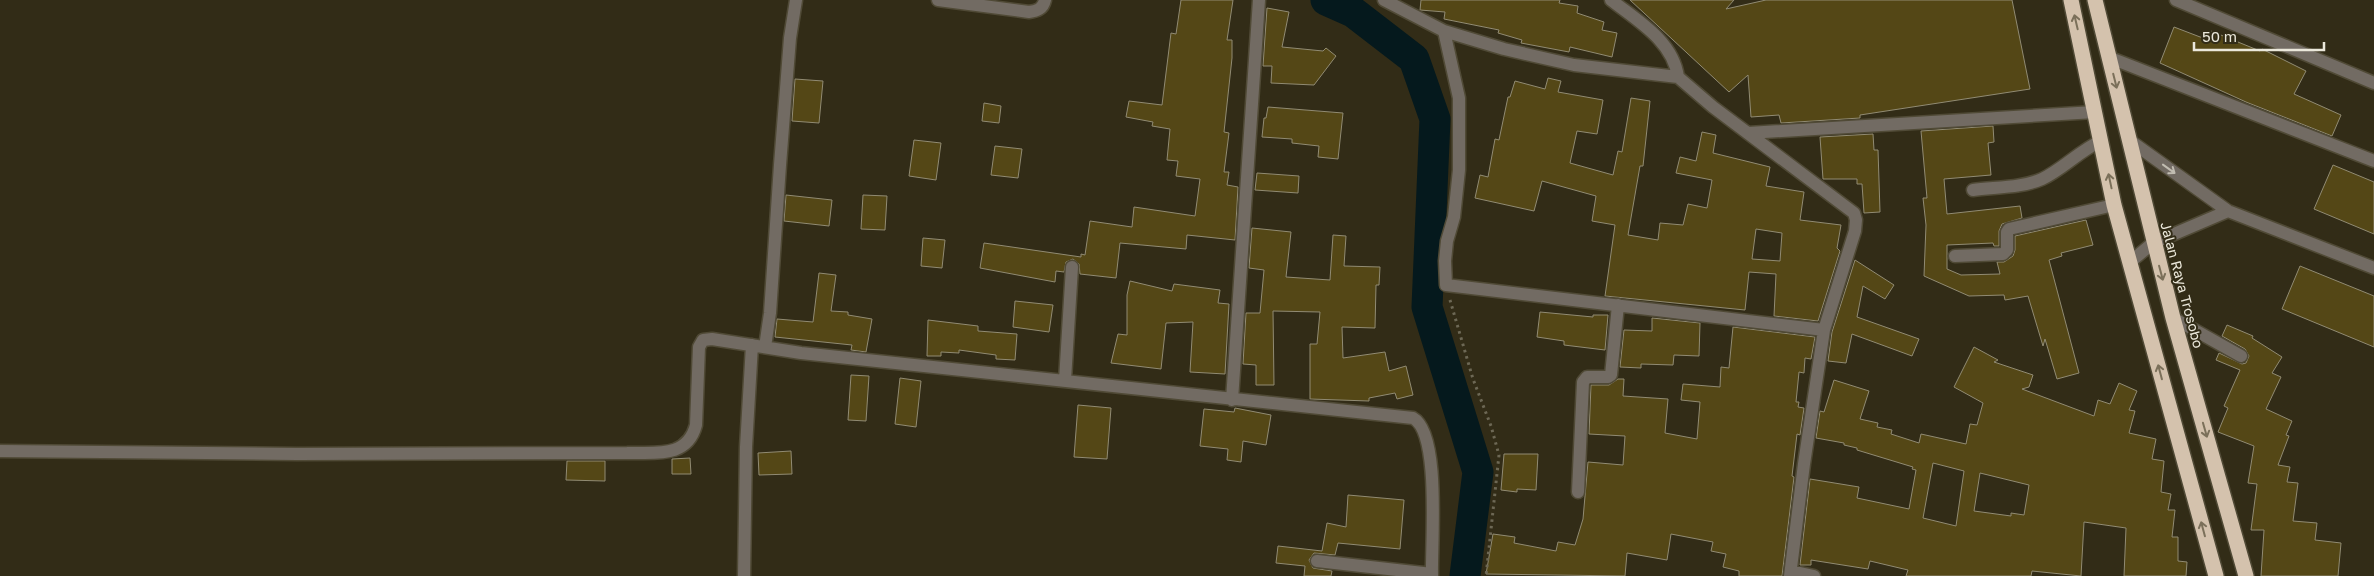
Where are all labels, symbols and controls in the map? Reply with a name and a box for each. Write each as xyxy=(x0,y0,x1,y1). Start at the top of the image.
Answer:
one-way arrow xyxy=(2071,15,2081,31)
scale bar xyxy=(2194,20,2324,52)
text: 50 m xyxy=(2202,27,2237,45)
one-way arrow xyxy=(2110,73,2120,89)
one-way arrow xyxy=(2162,164,2176,174)
one-way arrow xyxy=(2104,174,2114,190)
street label: Jalan Raya Trosobo xyxy=(2157,220,2208,350)
one-way arrow xyxy=(2157,265,2166,281)
one-way arrow xyxy=(2154,365,2164,381)
one-way arrow xyxy=(2200,421,2210,437)
one-way arrow xyxy=(2198,521,2207,537)

